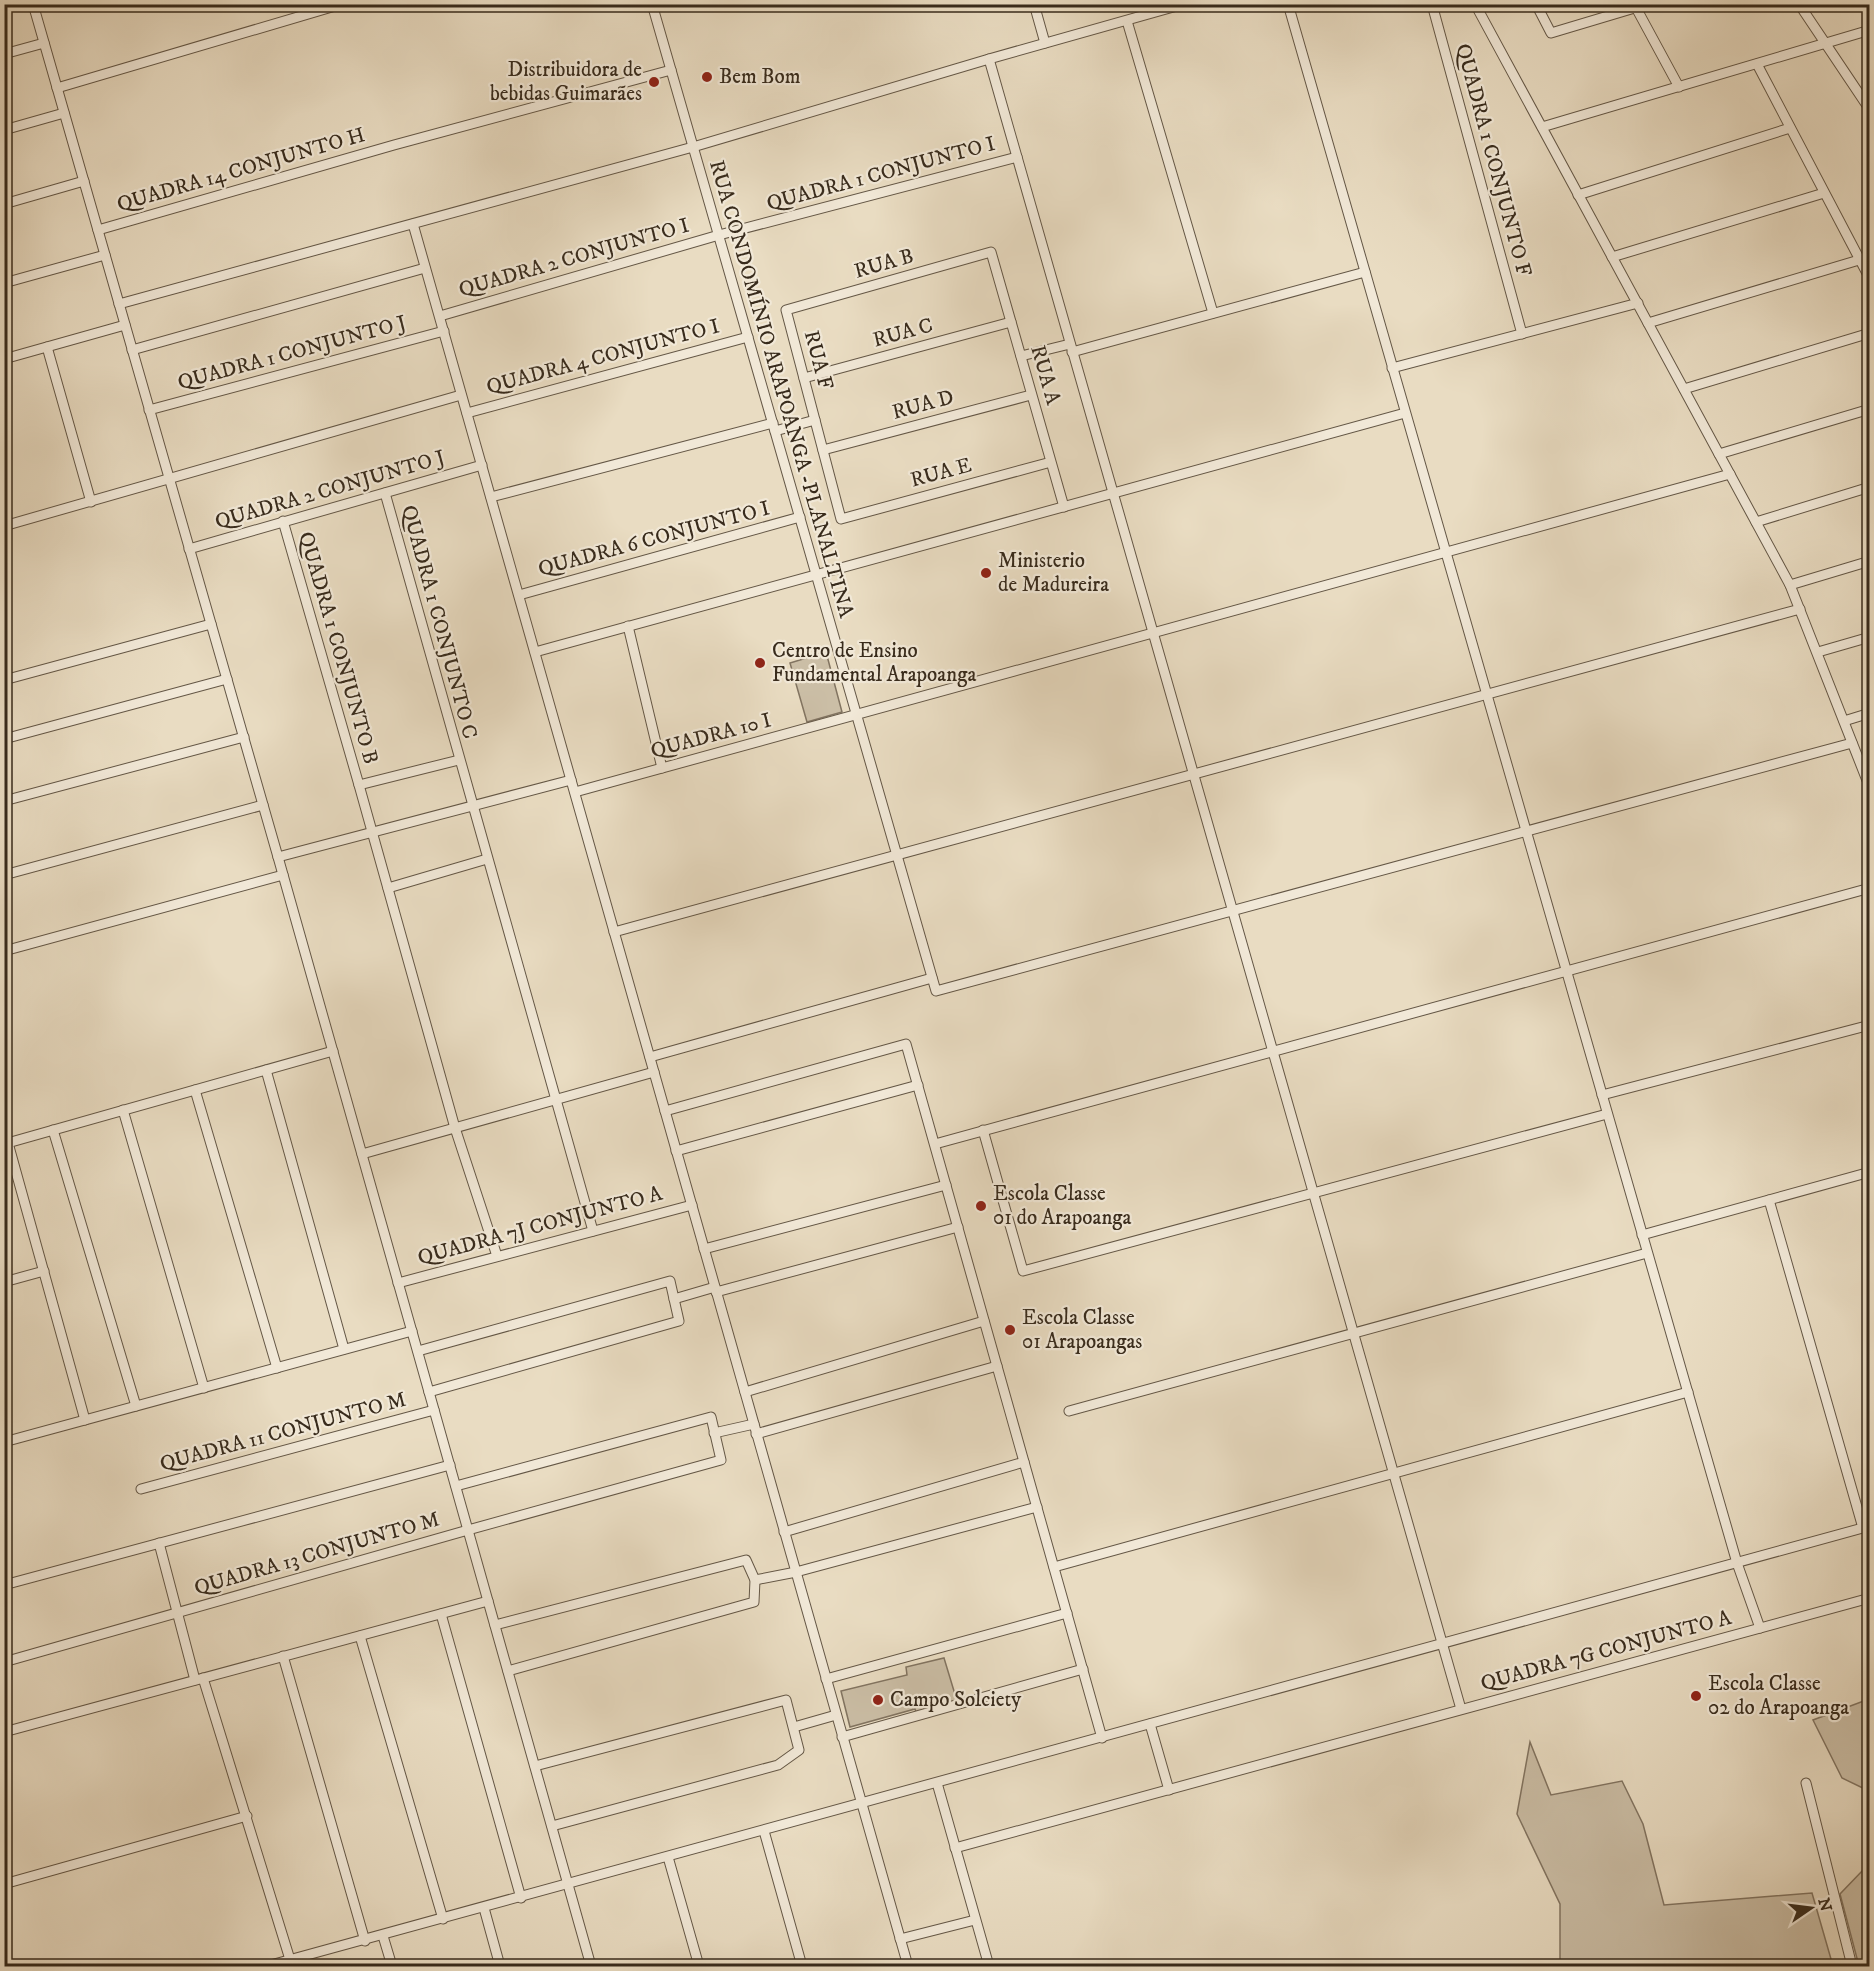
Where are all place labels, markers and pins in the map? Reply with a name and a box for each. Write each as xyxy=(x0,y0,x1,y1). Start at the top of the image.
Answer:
place label: Distribuidora de bebidas Guimarães xyxy=(490,57,642,107)
place label: Bem Bom xyxy=(719,64,801,90)
marker: Bem Bom xyxy=(700,70,714,84)
marker: Distribuidora de bebidas Guimarães xyxy=(647,75,661,89)
place label: Ministerio de Madureira xyxy=(998,548,1109,598)
marker: Ministerio de Madureira xyxy=(979,566,993,580)
place label: Centro de Ensino Fundamental Arapoanga xyxy=(772,638,976,688)
marker: Centro de Ensino Fundamental Arapoanga xyxy=(753,656,767,670)
place label: Escola Classe 01 do Arapoanga xyxy=(993,1181,1132,1231)
marker: Escola Classe 01 do Arapoanga xyxy=(974,1199,988,1213)
place label: Escola Classe 01 Arapoangas xyxy=(1022,1305,1142,1355)
marker: Escola Classe 01 Arapoangas xyxy=(1003,1323,1017,1337)
place label: Escola Classe 02 do Arapoanga xyxy=(1708,1671,1849,1721)
place label: Campo Solciety xyxy=(890,1687,1022,1713)
marker: Escola Classe 02 do Arapoanga xyxy=(1689,1689,1703,1703)
marker: Campo Solciety xyxy=(871,1693,885,1707)

